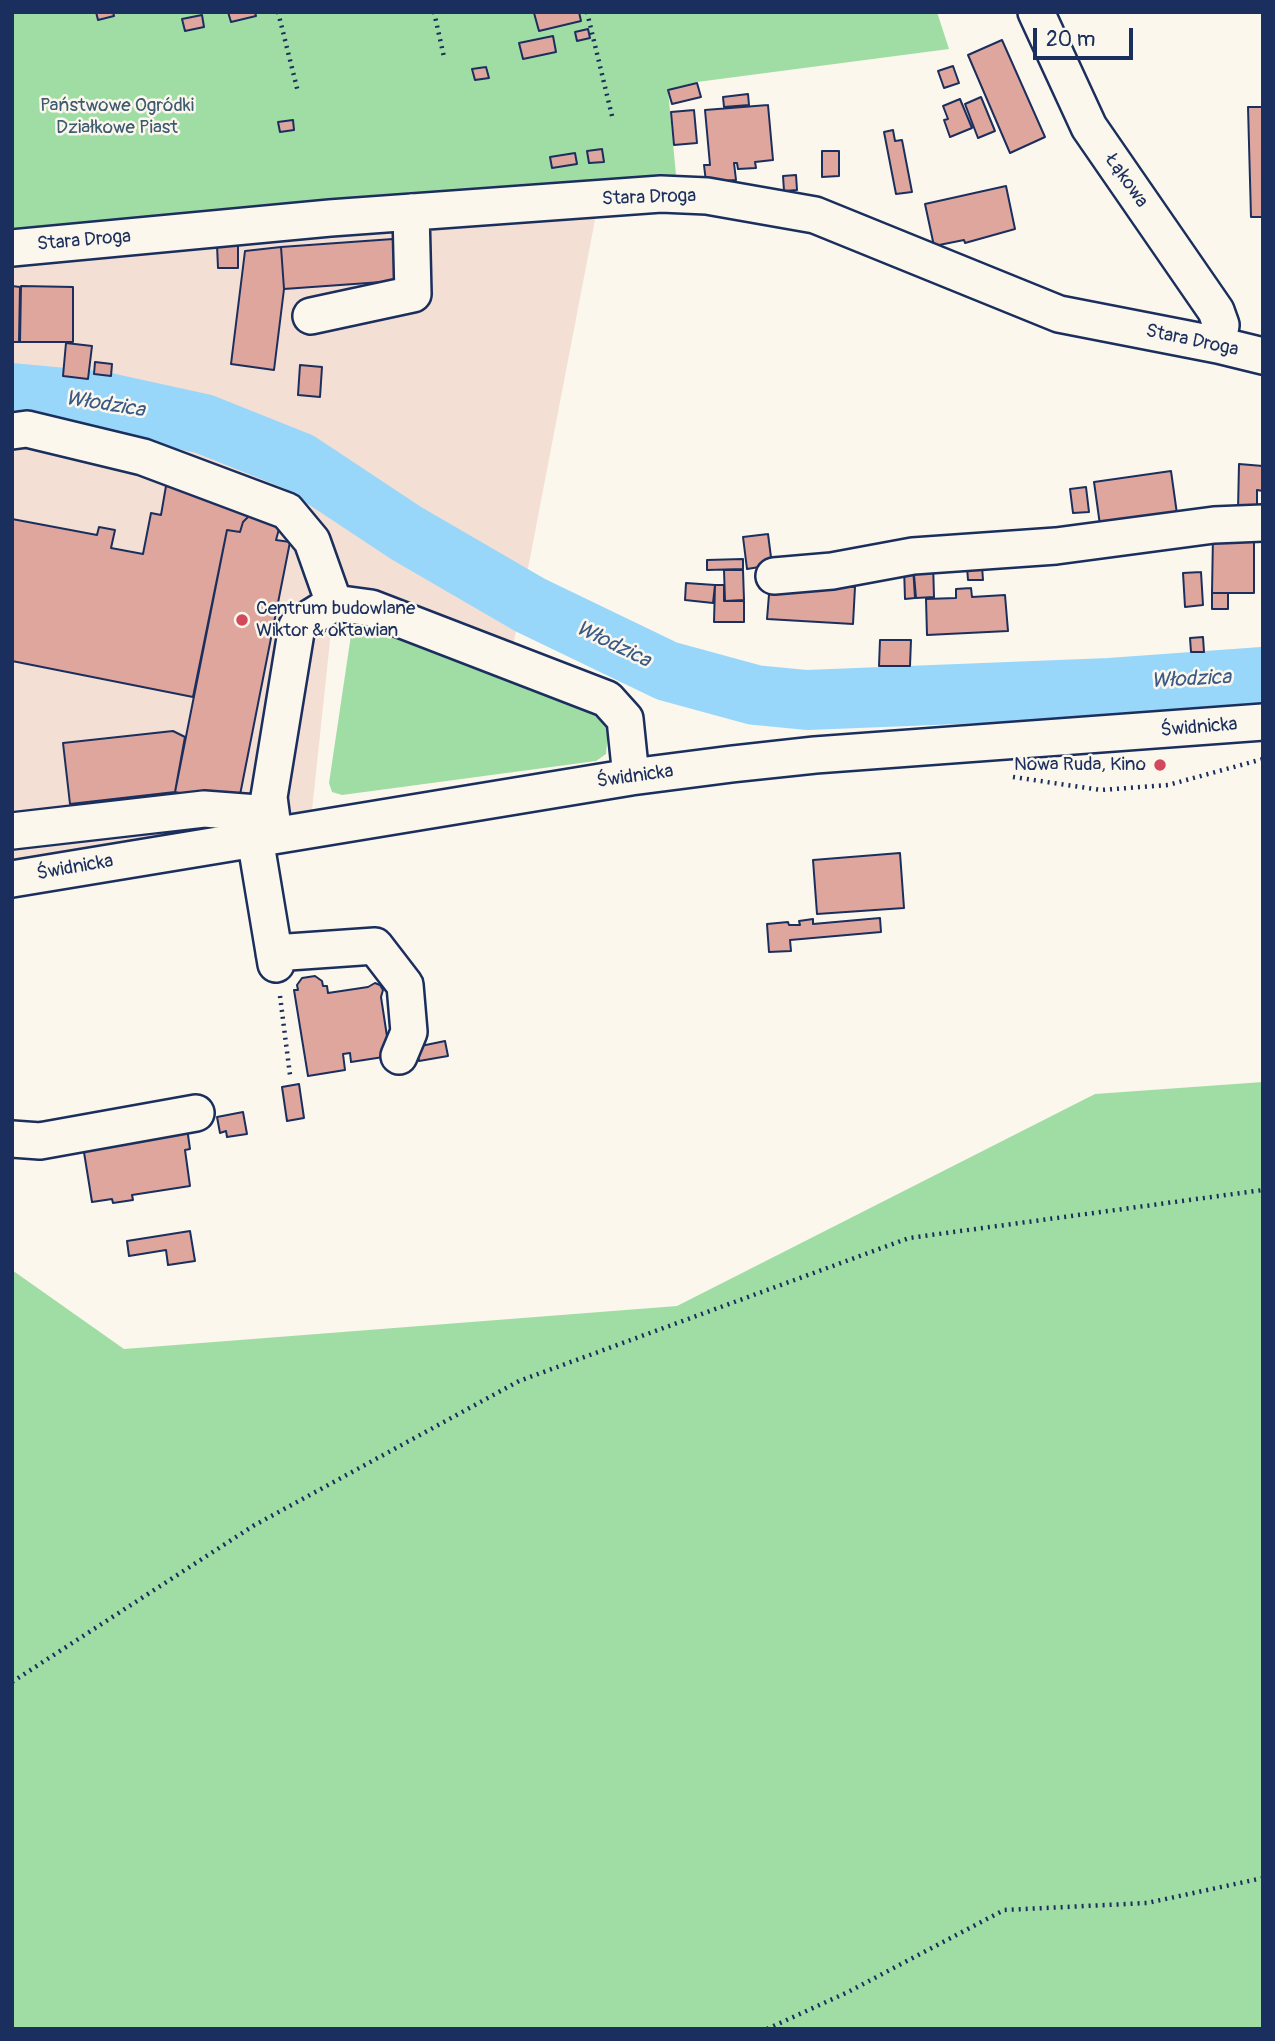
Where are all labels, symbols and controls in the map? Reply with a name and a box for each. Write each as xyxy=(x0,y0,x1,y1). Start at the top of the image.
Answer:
scale bar xyxy=(1037,14,1137,58)
text: 20 m xyxy=(1046,26,1095,53)
park label: Państwowe Ogródki Działkowe Piast xyxy=(40,95,194,139)
street label: Łąkowa xyxy=(1099,150,1153,212)
street label: Stara Droga xyxy=(602,185,696,211)
street label: Stara Droga xyxy=(36,226,132,256)
street label: Stara Droga xyxy=(1144,320,1240,362)
water label: Włodzica xyxy=(64,386,146,424)
place label: Centrum budowlane Wiktor & oktawian xyxy=(256,598,415,642)
marker: Centrum budowlane Wiktor & oktawian xyxy=(234,612,250,628)
water label: Włodzica xyxy=(572,616,654,674)
water label: Włodzica xyxy=(1150,665,1232,695)
street label: Świdnicka xyxy=(1160,713,1238,743)
place label: Nowa Ruda, Kino xyxy=(1014,754,1146,776)
marker: Nowa Ruda, Kino xyxy=(1152,757,1168,773)
street label: Świdnicka xyxy=(595,760,675,794)
street label: Świdnicka xyxy=(35,850,115,886)

